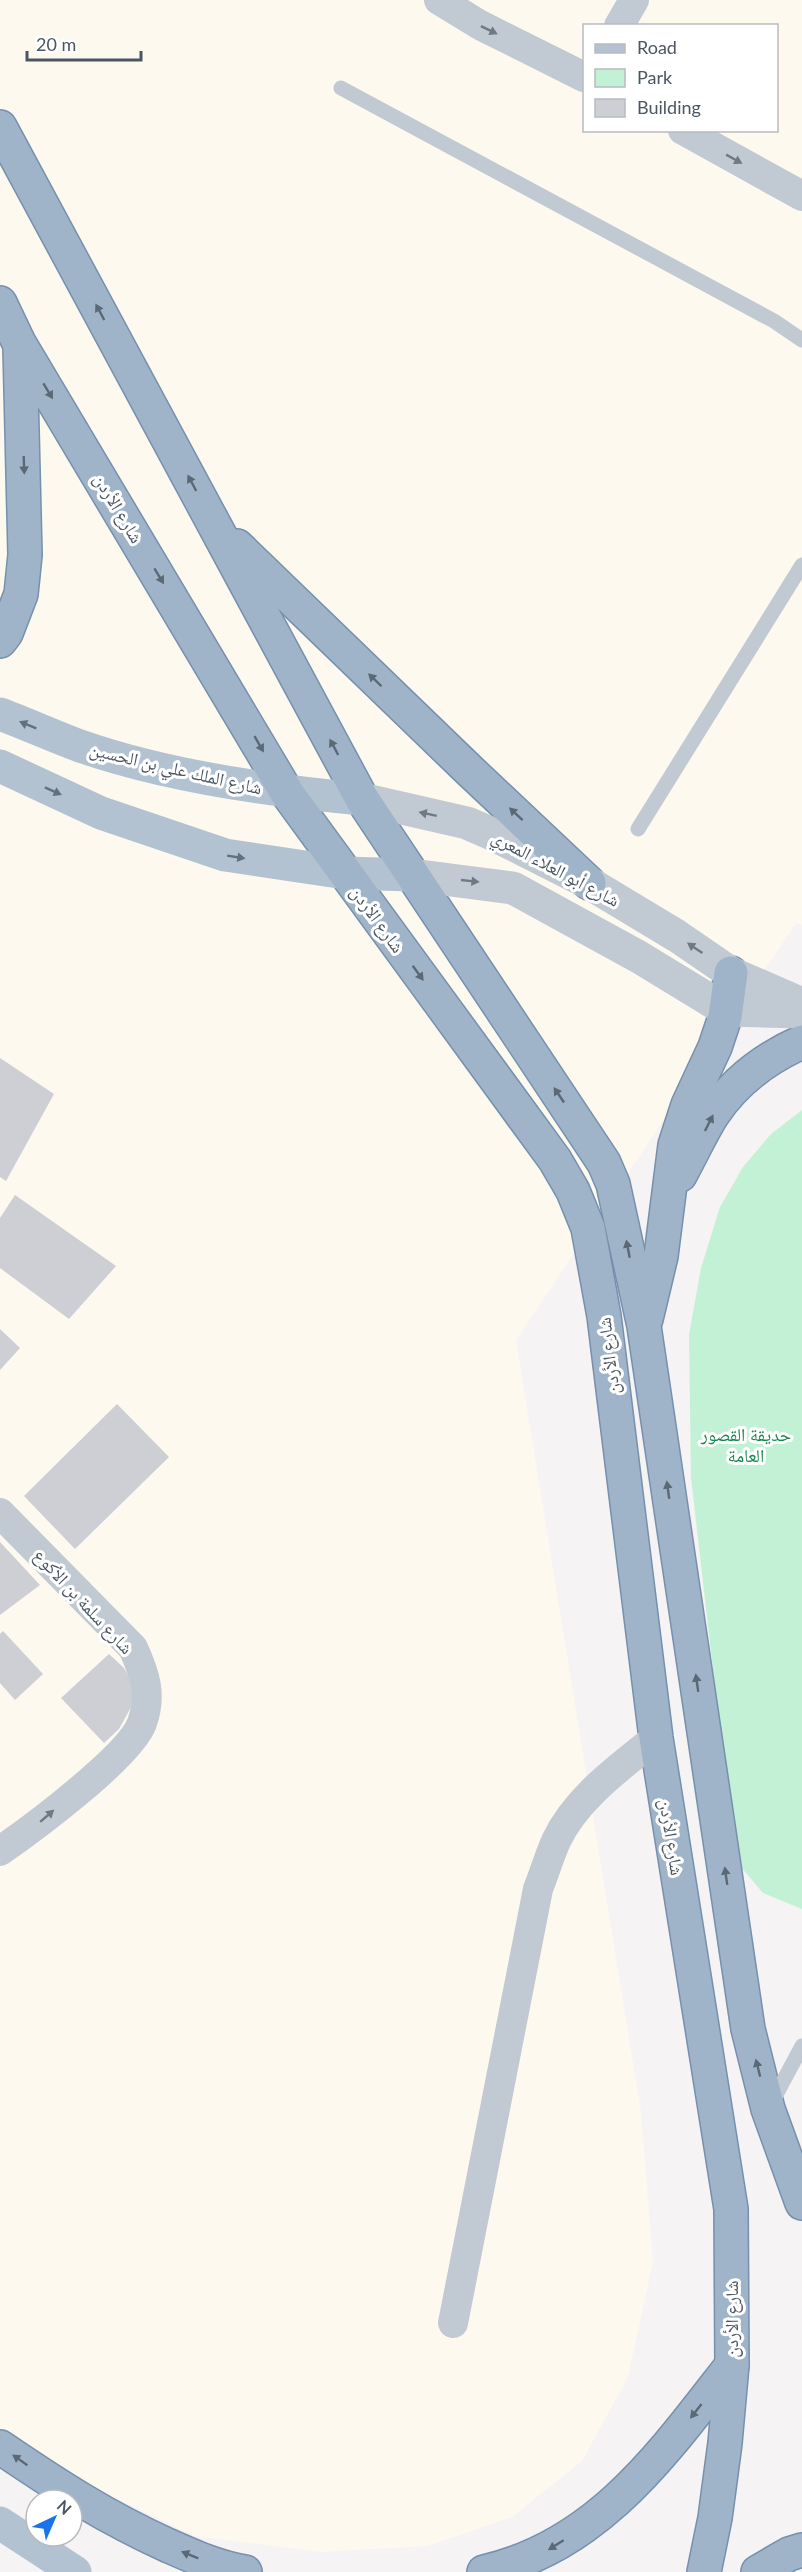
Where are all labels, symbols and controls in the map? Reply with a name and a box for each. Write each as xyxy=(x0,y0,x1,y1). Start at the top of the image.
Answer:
scale bar xyxy=(27,24,141,62)
legend xyxy=(583,24,778,132)
one-way arrow xyxy=(481,25,498,35)
text: 20 m xyxy=(36,33,76,55)
text: Road xyxy=(637,36,677,58)
text: Park xyxy=(637,66,673,88)
text: Building xyxy=(637,96,701,118)
one-way arrow xyxy=(726,153,742,164)
one-way arrow xyxy=(95,303,105,320)
one-way arrow xyxy=(43,383,54,399)
one-way arrow xyxy=(20,455,29,474)
street label: شارع الأردن xyxy=(89,469,148,547)
one-way arrow xyxy=(187,474,197,491)
one-way arrow xyxy=(154,568,165,584)
one-way arrow xyxy=(367,673,382,687)
one-way arrow xyxy=(19,720,37,729)
one-way arrow xyxy=(254,736,264,753)
street label: شارع الملك علي بن الحسين xyxy=(87,737,264,803)
one-way arrow xyxy=(329,739,339,756)
one-way arrow xyxy=(44,786,62,796)
one-way arrow xyxy=(509,808,523,822)
one-way arrow xyxy=(419,809,438,819)
street label: شارع أبو العلاء المعري xyxy=(486,825,624,915)
one-way arrow xyxy=(227,852,246,861)
one-way arrow xyxy=(461,876,480,886)
street label: شارع الأردن xyxy=(346,881,410,957)
one-way arrow xyxy=(687,942,703,954)
one-way arrow xyxy=(412,965,424,981)
one-way arrow xyxy=(554,1087,565,1103)
one-way arrow xyxy=(704,1114,714,1131)
one-way arrow xyxy=(623,1239,632,1258)
street label: شارع الأردن xyxy=(592,1316,625,1396)
park label: حديقة القصور العامة xyxy=(700,1423,791,1466)
one-way arrow xyxy=(664,1481,673,1500)
street label: شارع سلمة بن الأكوع xyxy=(29,1544,138,1659)
one-way arrow xyxy=(692,1673,701,1692)
street label: شارع الأردن xyxy=(654,1797,689,1877)
one-way arrow xyxy=(39,1810,54,1823)
one-way arrow xyxy=(721,1866,730,1885)
one-way arrow xyxy=(752,2059,762,2077)
street label: شارع الأردن xyxy=(720,2280,743,2358)
one-way arrow xyxy=(689,2403,702,2419)
one-way arrow xyxy=(12,2454,28,2466)
north arrow xyxy=(24,2488,84,2548)
text: N xyxy=(54,2496,76,2518)
one-way arrow xyxy=(548,2540,565,2551)
one-way arrow xyxy=(180,2550,198,2560)

